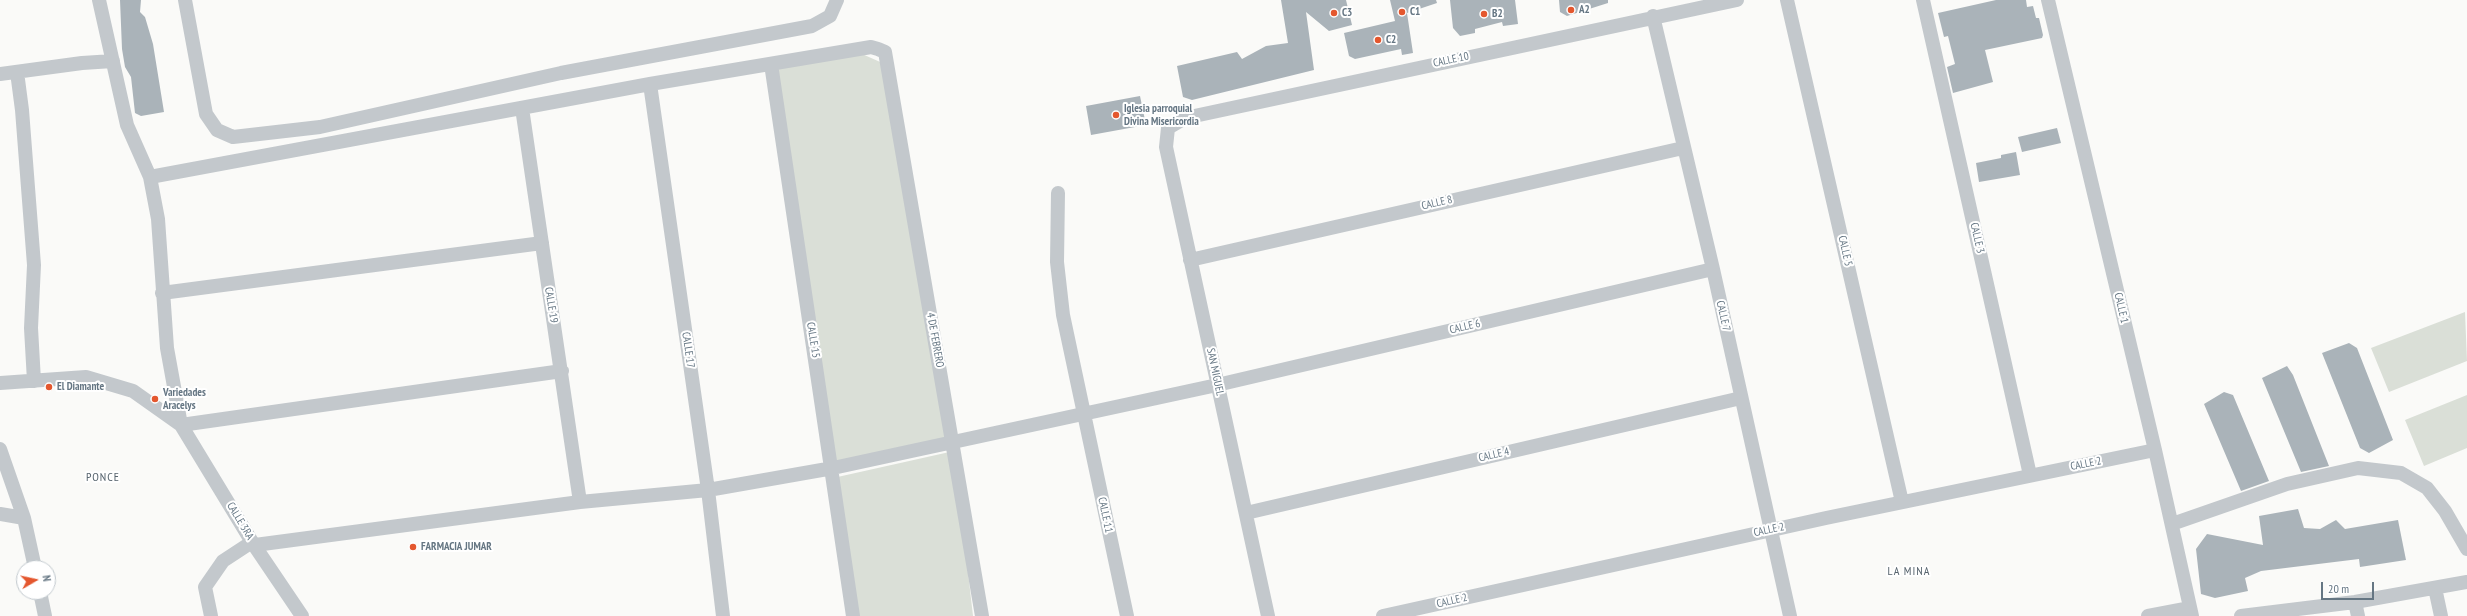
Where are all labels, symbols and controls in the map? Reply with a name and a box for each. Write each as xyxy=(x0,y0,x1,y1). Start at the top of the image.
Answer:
place label: A2 xyxy=(1579,3,1590,17)
place label: C1 xyxy=(1410,5,1420,19)
marker: A2 xyxy=(1566,5,1576,15)
place label: C3 xyxy=(1342,6,1352,20)
marker: C1 xyxy=(1397,7,1407,17)
place label: B2 xyxy=(1492,7,1503,21)
marker: C3 xyxy=(1329,8,1339,18)
marker: B2 xyxy=(1479,9,1489,19)
place label: C2 xyxy=(1386,33,1396,47)
marker: C2 xyxy=(1373,35,1383,45)
street label: CALLE 10 xyxy=(1432,50,1470,70)
place label: Iglesia parroquial Divina Misericordia xyxy=(1124,102,1199,128)
marker: Iglesia parroquial Divina Misericordia xyxy=(1111,110,1121,120)
street label: CALLE 8 xyxy=(1420,193,1454,213)
street label: CALLE 3 xyxy=(1967,221,1987,255)
street label: CALLE 5 xyxy=(1835,234,1855,268)
street label: CALLE 19 xyxy=(542,286,560,324)
street label: CALLE 1 xyxy=(2111,291,2131,325)
street label: CALLE 7 xyxy=(1713,299,1733,333)
street label: 4 DE FEBRERO xyxy=(924,311,946,369)
street label: CALLE 6 xyxy=(1448,317,1482,337)
street label: CALLE 15 xyxy=(804,321,822,359)
street label: CALLE 17 xyxy=(679,331,697,369)
street label: SAN MIGUEL xyxy=(1204,347,1226,397)
place label: El Diamante xyxy=(57,380,104,394)
marker: El Diamante xyxy=(44,382,54,392)
place label: Variedades Aracelys xyxy=(163,386,206,412)
marker: Variedades Aracelys xyxy=(150,394,160,404)
street label: CALLE 4 xyxy=(1477,445,1511,465)
street label: CALLE 2 xyxy=(2069,455,2103,473)
district label: PONCE xyxy=(86,471,120,485)
street label: CALLE 11 xyxy=(1095,496,1115,534)
street label: CALLE 3RA xyxy=(224,500,256,542)
street label: CALLE 2 xyxy=(1752,520,1786,540)
place label: FARMACIA JUMAR xyxy=(421,540,492,554)
marker: FARMACIA JUMAR xyxy=(408,542,418,552)
north arrow xyxy=(16,560,56,600)
district label: LA MINA xyxy=(1888,565,1930,579)
text: N xyxy=(39,574,54,582)
scale bar xyxy=(2323,574,2376,600)
text: 20 m xyxy=(2328,581,2349,596)
street label: CALLE 2 xyxy=(1435,591,1469,611)

